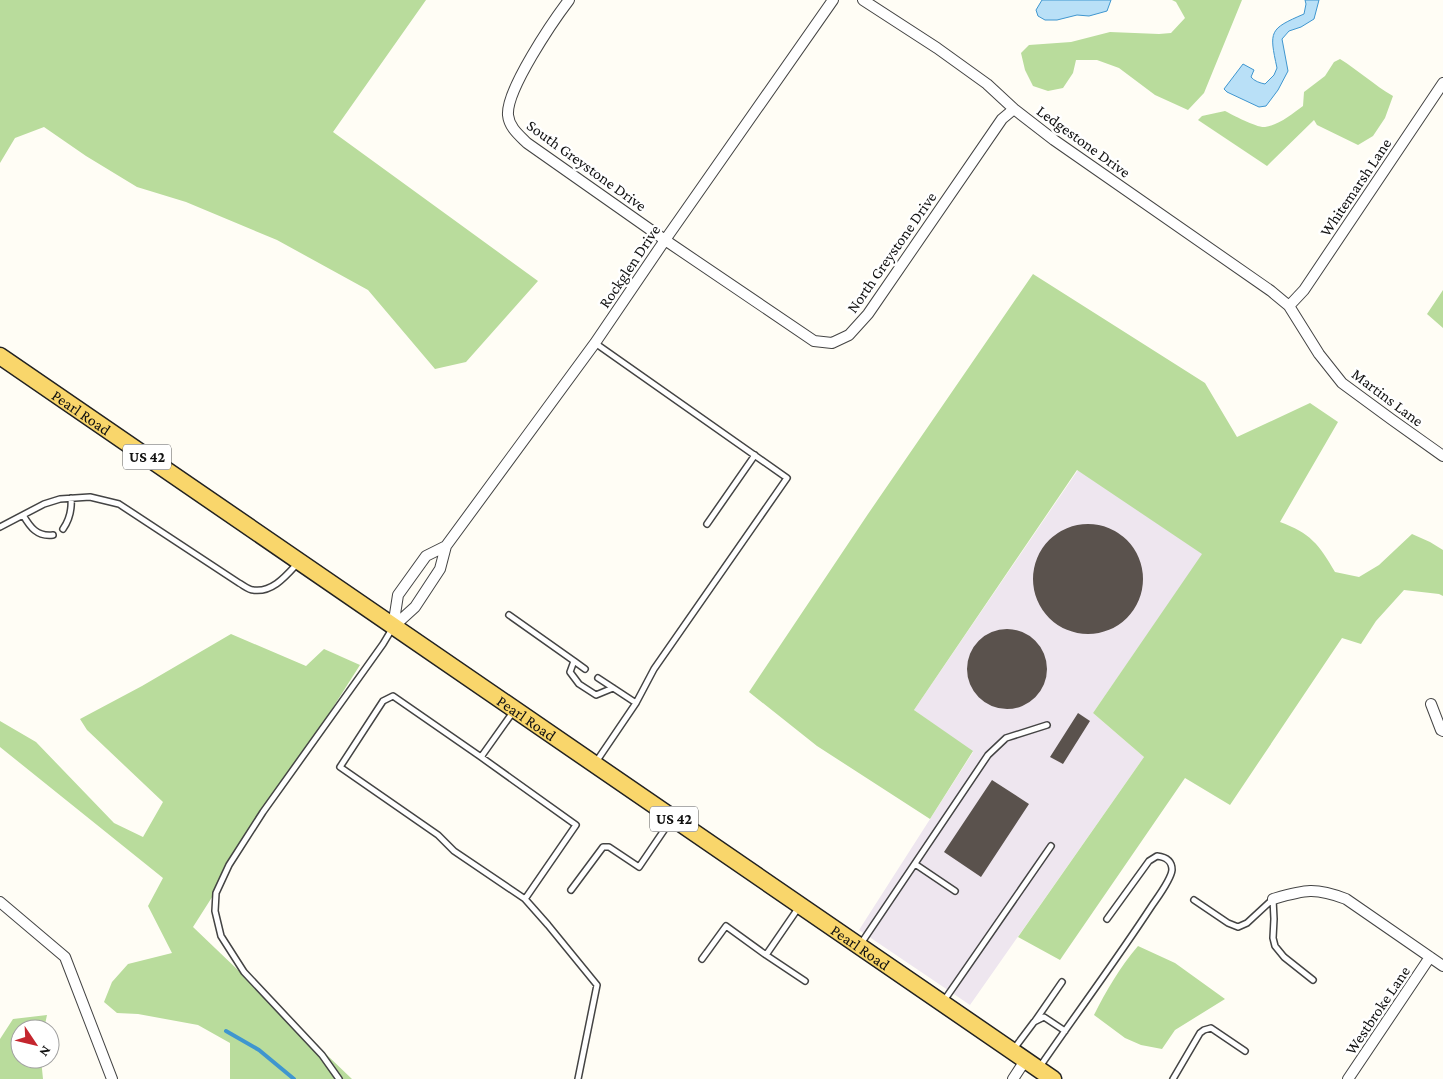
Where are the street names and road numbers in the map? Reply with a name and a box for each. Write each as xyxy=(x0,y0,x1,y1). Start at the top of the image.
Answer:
street label: Ledgestone Drive xyxy=(1033,102,1134,182)
street label: South Greystone Drive xyxy=(523,116,650,215)
street label: Whitemarsh Lane xyxy=(1316,135,1394,239)
street label: North Greystone Drive xyxy=(843,189,940,317)
street label: Rockglen Drive xyxy=(596,222,664,311)
street label: Martins Lane xyxy=(1349,365,1427,430)
street label: Pearl Road xyxy=(49,386,114,439)
road number: US 42 xyxy=(123,444,171,470)
street label: Pearl Road xyxy=(494,692,560,745)
road number: US 42 xyxy=(650,806,698,832)
street label: Pearl Road xyxy=(828,921,893,974)
street label: Westbroke Lane xyxy=(1342,963,1413,1058)

